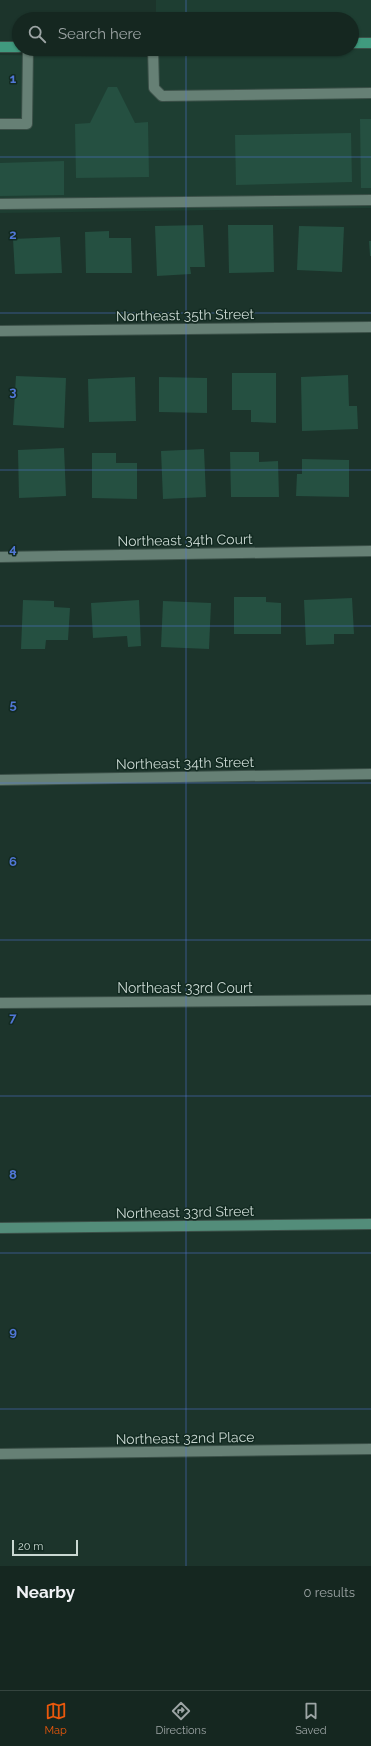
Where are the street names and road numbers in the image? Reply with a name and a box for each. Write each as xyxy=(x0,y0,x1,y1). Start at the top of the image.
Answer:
street label: Northeast 35th Street xyxy=(116,306,254,324)
street label: Northeast 34th Court xyxy=(117,531,253,549)
street label: Northeast 34th Street xyxy=(116,754,254,772)
street label: Northeast 33rd Court xyxy=(117,980,253,996)
street label: Northeast 33rd Street xyxy=(116,1203,255,1221)
street label: Northeast 32nd Place xyxy=(115,1429,255,1447)

